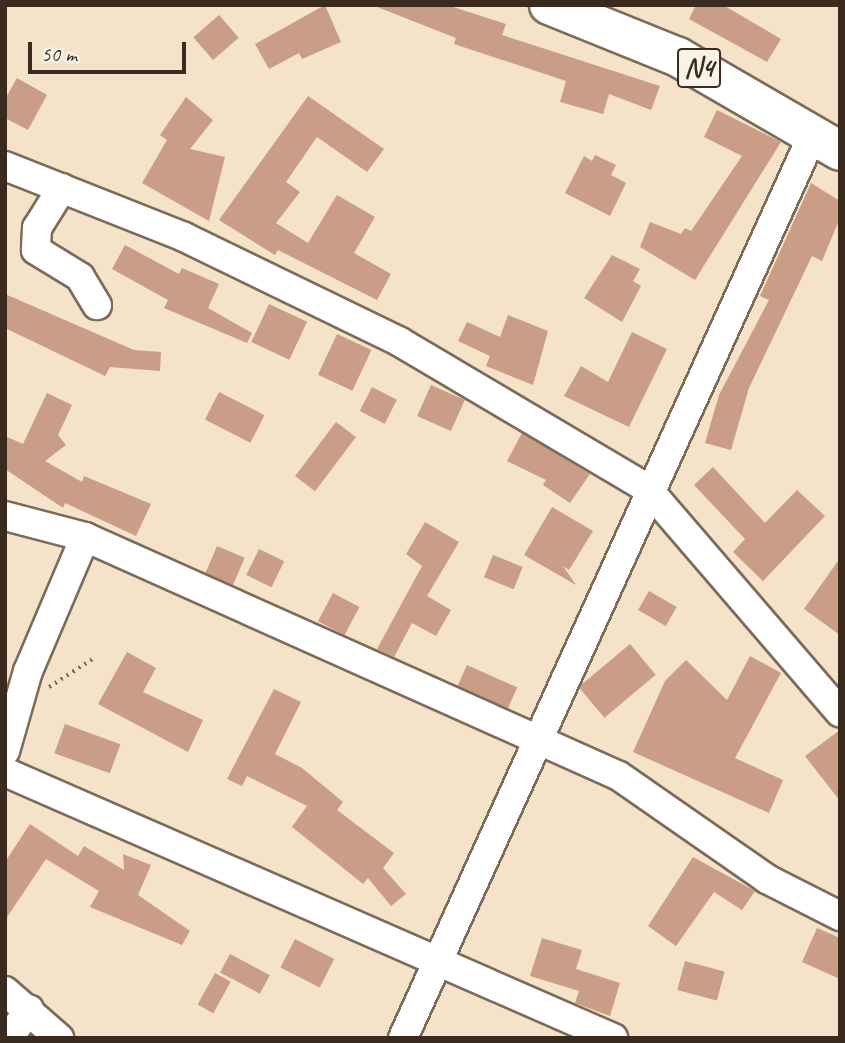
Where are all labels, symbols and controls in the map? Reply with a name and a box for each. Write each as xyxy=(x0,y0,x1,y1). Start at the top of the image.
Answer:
scale bar xyxy=(32,28,189,72)
text: 50 m xyxy=(41,41,77,67)
road number: N4 xyxy=(676,43,722,92)

